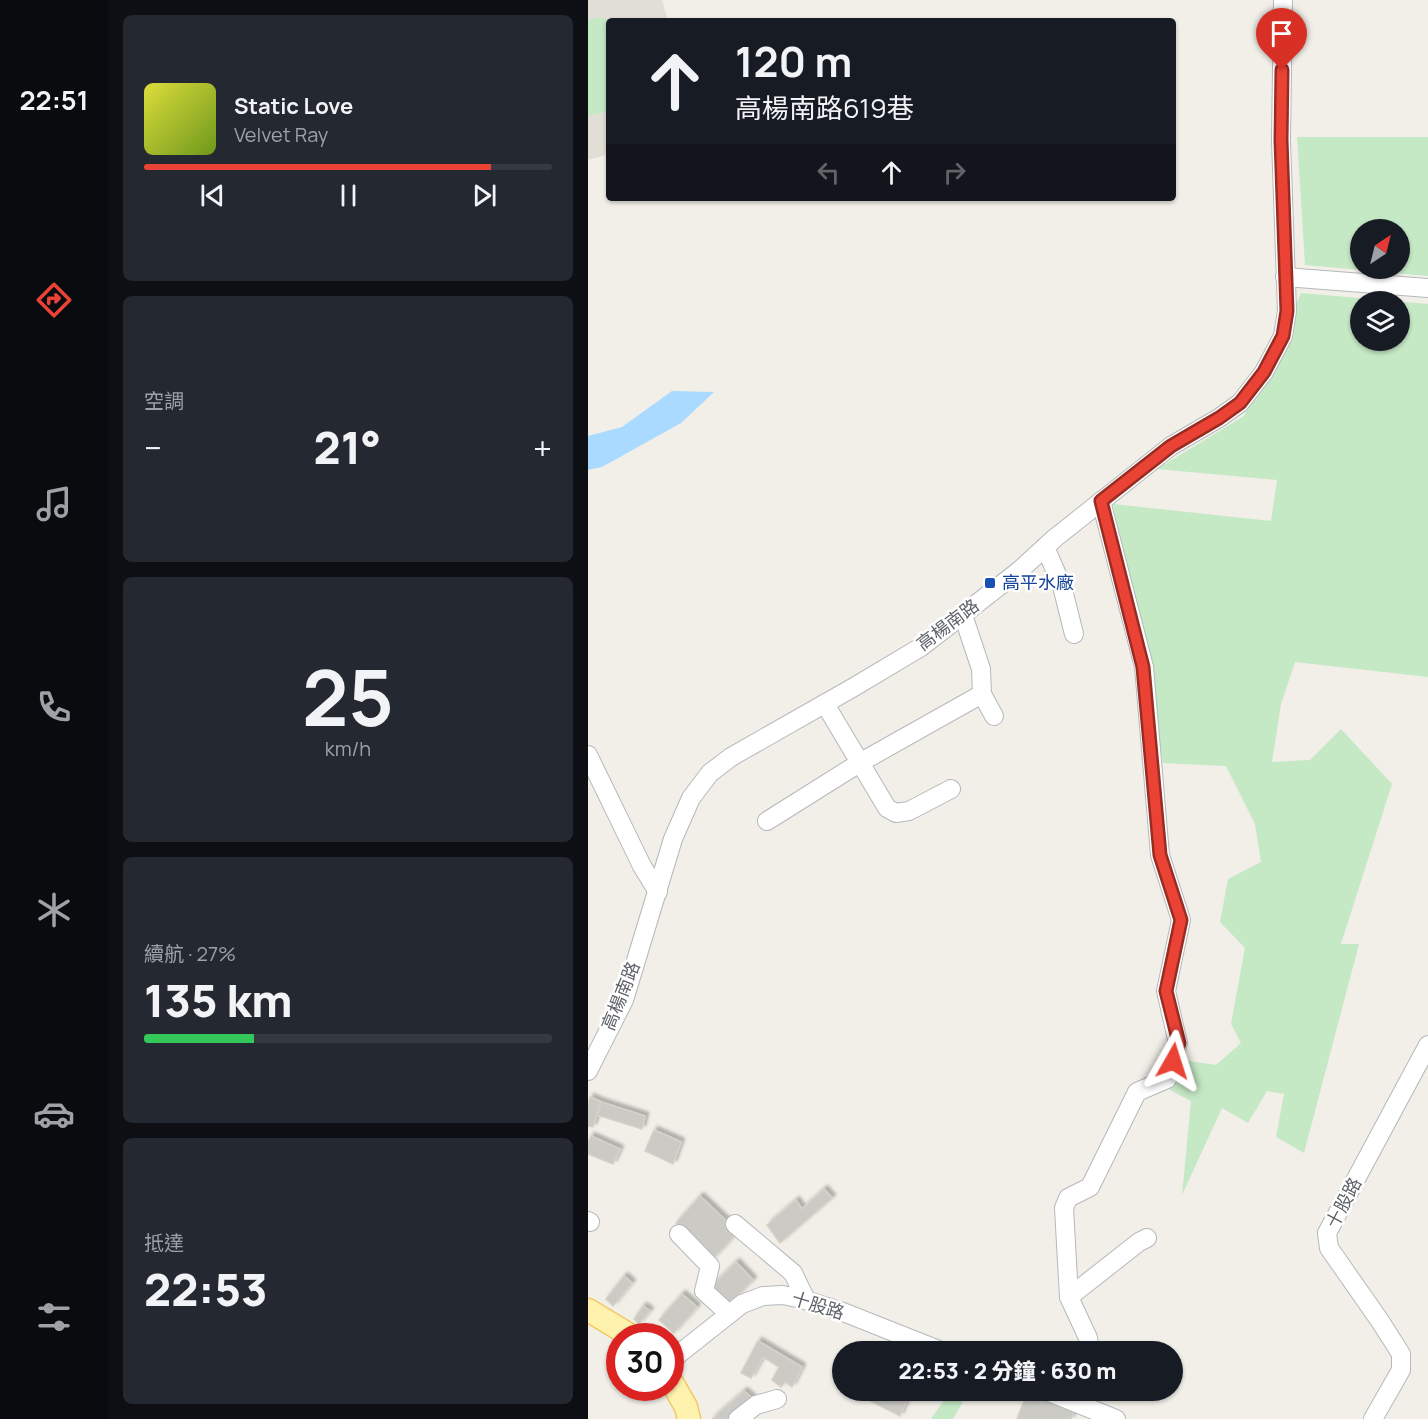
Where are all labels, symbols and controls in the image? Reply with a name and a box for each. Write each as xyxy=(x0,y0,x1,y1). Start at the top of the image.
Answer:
pin xyxy=(1256,8,1307,70)
icon: arrive xyxy=(1265,17,1298,50)
text: 120 m xyxy=(735,32,852,90)
icon: ahead xyxy=(636,42,714,120)
text: 22:51 xyxy=(19,81,89,118)
text: 高楊南路619巷 xyxy=(735,89,914,126)
text: Static Love xyxy=(234,91,353,121)
text: Velvet Ray xyxy=(234,121,328,148)
icon: left xyxy=(812,156,845,189)
icon: ahead xyxy=(875,156,908,189)
icon: right xyxy=(938,156,971,189)
icon: previous xyxy=(196,179,229,212)
icon: pause xyxy=(332,179,365,212)
icon: next xyxy=(468,179,501,212)
north arrow xyxy=(1350,219,1410,279)
map controls xyxy=(1350,219,1410,351)
icon: directions xyxy=(33,279,75,321)
button: layers xyxy=(1350,291,1410,351)
text: 空調 xyxy=(144,387,184,414)
text: 21° xyxy=(313,416,381,478)
text: − xyxy=(144,425,162,470)
text: + xyxy=(533,425,552,470)
icon: music xyxy=(33,483,75,525)
place label: 高平水廠 xyxy=(1002,570,1074,594)
marker: 高平水廠 xyxy=(983,576,997,590)
street label: 高楊南路 xyxy=(911,593,983,655)
text: 25 xyxy=(302,643,394,749)
icon: phone xyxy=(33,686,75,728)
text: km/h xyxy=(325,735,371,762)
icon: climate xyxy=(33,889,75,931)
text: 續航 · 27% xyxy=(144,940,236,967)
street label: 高楊南路 xyxy=(595,958,645,1033)
text: 135 km xyxy=(144,969,293,1031)
position arrow xyxy=(1141,1029,1205,1093)
icon: car xyxy=(33,1093,75,1135)
street label: 十股路 xyxy=(1320,1173,1366,1232)
text: 抵達 xyxy=(144,1229,184,1256)
text: 22:53 xyxy=(144,1258,268,1320)
street label: 十股路 xyxy=(789,1286,848,1324)
icon: filters xyxy=(33,1296,75,1338)
speed limit sign: 30 xyxy=(606,1323,684,1401)
text: 22:53 · 2 分鐘 · 630 m xyxy=(898,1356,1117,1386)

